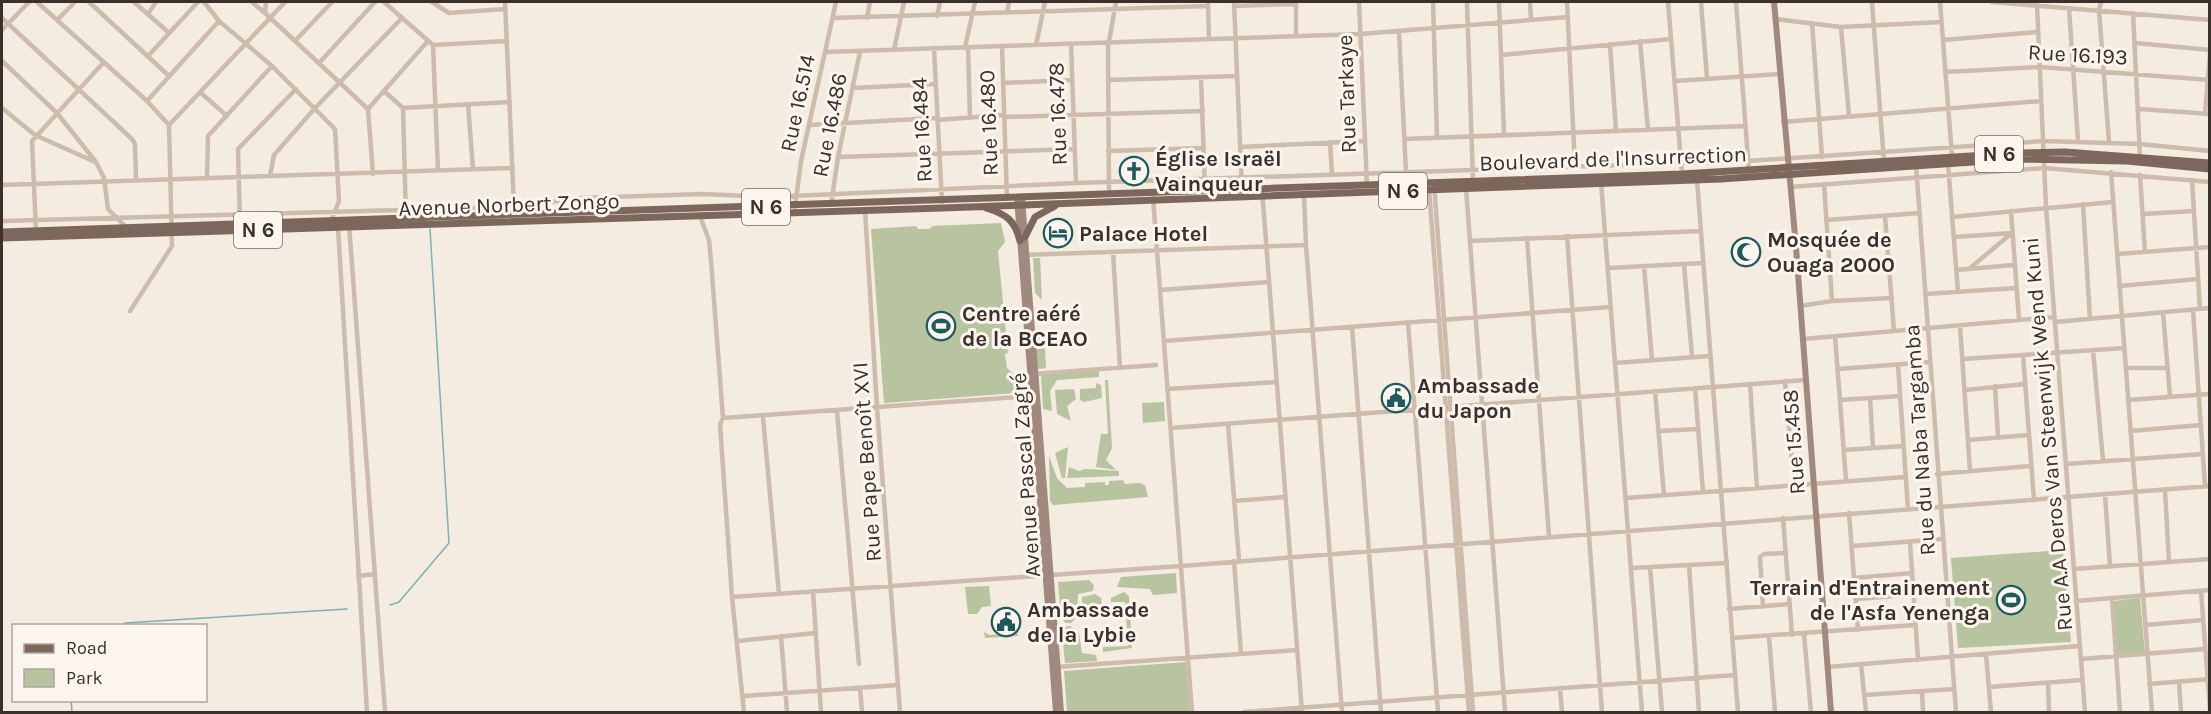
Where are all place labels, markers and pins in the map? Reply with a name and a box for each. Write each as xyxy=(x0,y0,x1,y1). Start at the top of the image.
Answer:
place label: Église Israël Vainqueur xyxy=(1155,145,1282,197)
church icon: Église Israël Vainqueur xyxy=(1118,155,1150,187)
hotel icon: Palace Hotel xyxy=(1042,217,1074,249)
place label: Palace Hotel xyxy=(1079,221,1208,247)
place label: Mosquée de Ouaga 2000 xyxy=(1767,227,1895,278)
mosque icon: Mosquée de Ouaga 2000 xyxy=(1730,236,1762,268)
place label: Centre aéré de la BCEAO xyxy=(962,301,1088,352)
sports icon: Centre aéré de la BCEAO xyxy=(925,310,957,342)
place label: Ambassade du Japon xyxy=(1417,373,1539,424)
public building icon: Ambassade du Japon xyxy=(1380,382,1412,414)
place label: Terrain d'Entrainement de l'Asfa Yenenga xyxy=(1750,575,1990,626)
sports icon: Terrain d'Entrainement de l'Asfa Yenenga xyxy=(1995,584,2027,616)
place label: Ambassade de la Lybie xyxy=(1027,597,1149,648)
public building icon: Ambassade de la Lybie xyxy=(990,606,1022,638)

